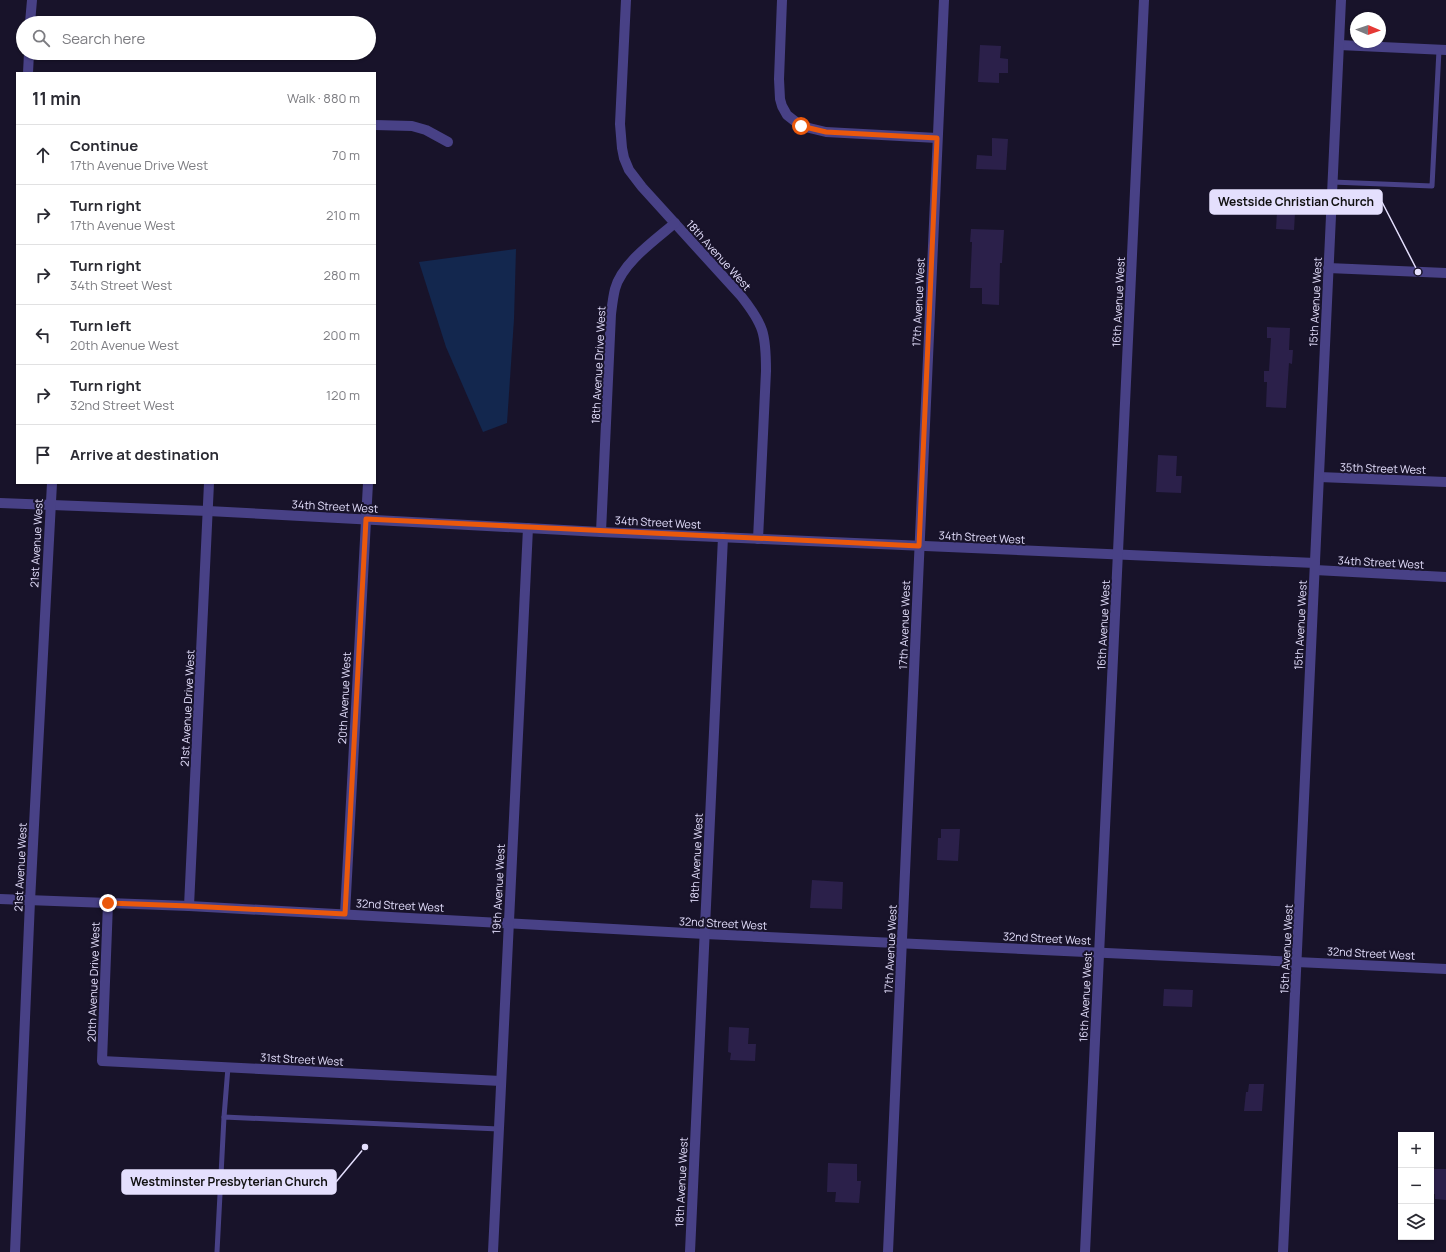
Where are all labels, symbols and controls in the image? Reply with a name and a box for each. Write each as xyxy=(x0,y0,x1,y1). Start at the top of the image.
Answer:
north arrow xyxy=(1350,12,1386,48)
search box xyxy=(16,16,376,60)
icon: search xyxy=(30,27,52,49)
text: Search here xyxy=(62,28,145,49)
text: 11 min xyxy=(32,87,81,110)
text: Walk · 880 m xyxy=(287,89,360,107)
route start xyxy=(792,117,810,135)
text: Continue xyxy=(70,135,138,156)
icon: ahead xyxy=(32,144,54,166)
text: 70 m xyxy=(332,146,360,164)
text: 17th Avenue Drive West xyxy=(70,156,208,174)
callout: Westside Christian Church xyxy=(1210,190,1382,214)
text: Westside Christian Church xyxy=(1218,193,1374,210)
text: Turn right xyxy=(70,195,141,216)
icon: right xyxy=(32,204,54,226)
text: 210 m xyxy=(326,206,360,224)
text: 17th Avenue West xyxy=(70,216,175,234)
street label: 18th Avenue West xyxy=(683,217,755,293)
text: Turn right xyxy=(70,255,141,276)
street label: 16th Avenue West xyxy=(1108,256,1128,348)
street label: 17th Avenue West xyxy=(908,257,928,347)
street label: 15th Avenue West xyxy=(1305,257,1325,347)
icon: right xyxy=(32,264,54,286)
text: 280 m xyxy=(323,266,360,284)
text: 34th Street West xyxy=(70,276,172,294)
street label: 18th Avenue Drive West xyxy=(587,306,609,424)
text: Turn left xyxy=(70,315,132,336)
icon: left xyxy=(32,324,54,346)
text: 200 m xyxy=(323,326,360,344)
text: 20th Avenue West xyxy=(70,336,179,354)
text: Turn right xyxy=(70,375,141,396)
icon: right xyxy=(32,384,54,406)
text: 120 m xyxy=(326,386,360,404)
text: 32nd Street West xyxy=(70,396,174,414)
icon: arrive xyxy=(32,444,54,466)
text: Arrive at destination xyxy=(70,444,219,465)
street label: 35th Street West xyxy=(1340,459,1426,477)
street label: 34th Street West xyxy=(291,496,379,516)
street label: 21st Avenue West xyxy=(26,498,46,588)
street label: 34th Street West xyxy=(614,512,702,532)
street label: 34th Street West xyxy=(938,527,1026,547)
street label: 34th Street West xyxy=(1337,552,1425,572)
street label: 16th Avenue West xyxy=(1093,579,1113,671)
street label: 17th Avenue West xyxy=(895,580,913,670)
street label: 15th Avenue West xyxy=(1290,580,1310,670)
street label: 21st Avenue Drive West xyxy=(176,649,198,767)
street label: 20th Avenue West xyxy=(334,652,354,744)
street label: 18th Avenue West xyxy=(686,813,706,903)
street label: 21st Avenue West xyxy=(10,822,30,912)
street label: 19th Avenue West xyxy=(488,843,508,935)
route end xyxy=(99,894,117,912)
street label: 32nd Street West xyxy=(356,895,444,915)
street label: 17th Avenue West xyxy=(880,904,900,994)
street label: 15th Avenue West xyxy=(1276,904,1296,994)
street label: 32nd Street West xyxy=(679,913,767,933)
street label: 20th Avenue Drive West xyxy=(83,922,103,1042)
street label: 32nd Street West xyxy=(1003,928,1091,948)
street label: 32nd Street West xyxy=(1327,943,1415,963)
street label: 16th Avenue West xyxy=(1075,951,1095,1043)
street label: 31st Street West xyxy=(260,1049,344,1069)
map controls xyxy=(1398,1132,1434,1240)
button: + xyxy=(1398,1132,1434,1168)
street label: 18th Avenue West xyxy=(671,1137,691,1227)
button: − xyxy=(1398,1168,1434,1204)
callout: Westminster Presbyterian Church xyxy=(122,1170,336,1194)
text: Westminster Presbyterian Church xyxy=(130,1173,328,1190)
button: layers xyxy=(1398,1204,1434,1240)

